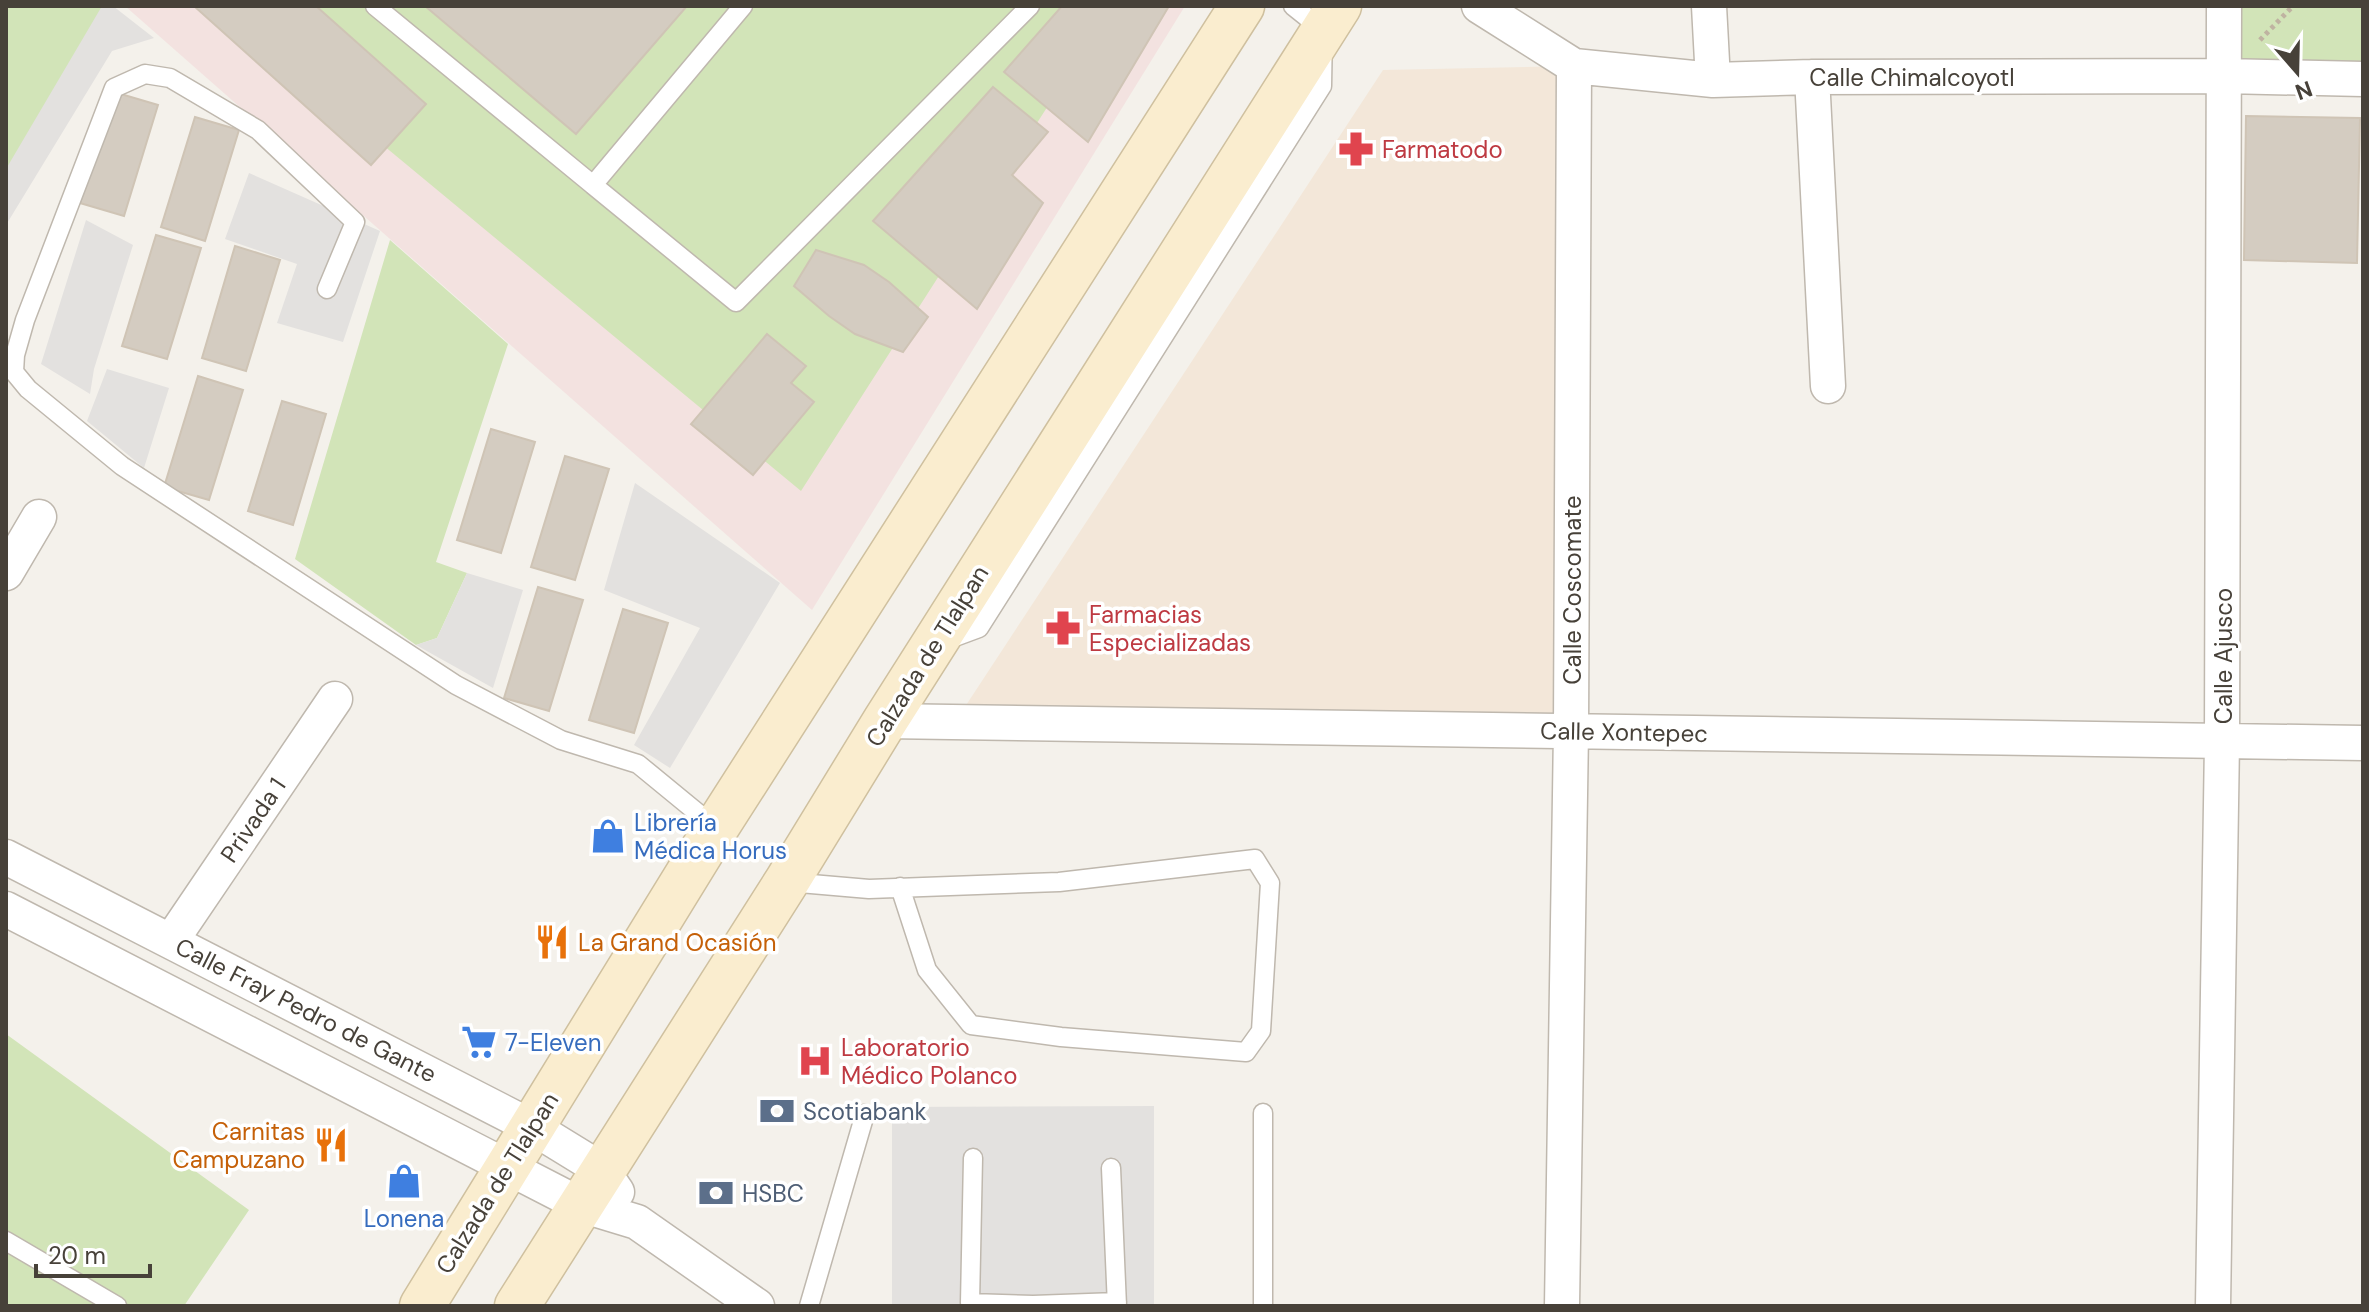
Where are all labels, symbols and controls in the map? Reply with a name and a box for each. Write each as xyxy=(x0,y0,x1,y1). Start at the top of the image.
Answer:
north arrow xyxy=(2257,32,2337,112)
street label: Calle Chimalcoyotl xyxy=(1809,62,2015,93)
text: N xyxy=(2291,74,2316,107)
pharmacy icon: Farmatodo xyxy=(1337,130,1375,168)
place label: Farmatodo xyxy=(1382,134,1503,165)
street label: Calle Coscomate xyxy=(1557,495,1588,685)
street label: Calzada de Tlalpan xyxy=(859,559,995,753)
street label: Calle Ajusco xyxy=(2208,588,2239,724)
place label: Farmacias Especializadas xyxy=(1089,599,1251,658)
pharmacy icon: Farmacias Especializadas xyxy=(1044,609,1082,647)
street label: Calle Xontepec xyxy=(1540,715,1708,749)
street label: Privada 1 xyxy=(213,772,293,868)
place label: Librería Médica Horus xyxy=(634,807,787,866)
shop icon: Librería Médica Horus xyxy=(589,817,627,855)
restaurant icon: La Grand Ocasión xyxy=(533,923,571,961)
place label: La Grand Ocasión xyxy=(578,927,777,958)
street label: Calle Fray Pedro de Gante xyxy=(170,931,442,1089)
supermarket icon: 7-Eleven xyxy=(460,1023,498,1061)
place label: 7-Eleven xyxy=(505,1027,602,1058)
place label: Laboratorio Médico Polanco xyxy=(841,1032,1018,1091)
hospital icon: Laboratorio Médico Polanco xyxy=(796,1042,834,1080)
street label: Calzada de Tlalpan xyxy=(429,1086,565,1280)
bank icon: Scotiabank xyxy=(758,1092,796,1130)
place label: Scotiabank xyxy=(803,1096,927,1127)
place label: Carnitas Campuzano xyxy=(173,1116,305,1175)
restaurant icon: Carnitas Campuzano xyxy=(312,1126,350,1164)
shop icon: Lonena xyxy=(385,1162,423,1200)
bank icon: HSBC xyxy=(697,1174,735,1212)
place label: HSBC xyxy=(742,1178,804,1209)
place label: Lonena xyxy=(364,1203,444,1234)
scale bar xyxy=(36,1228,150,1278)
text: 20 m xyxy=(48,1240,106,1271)

